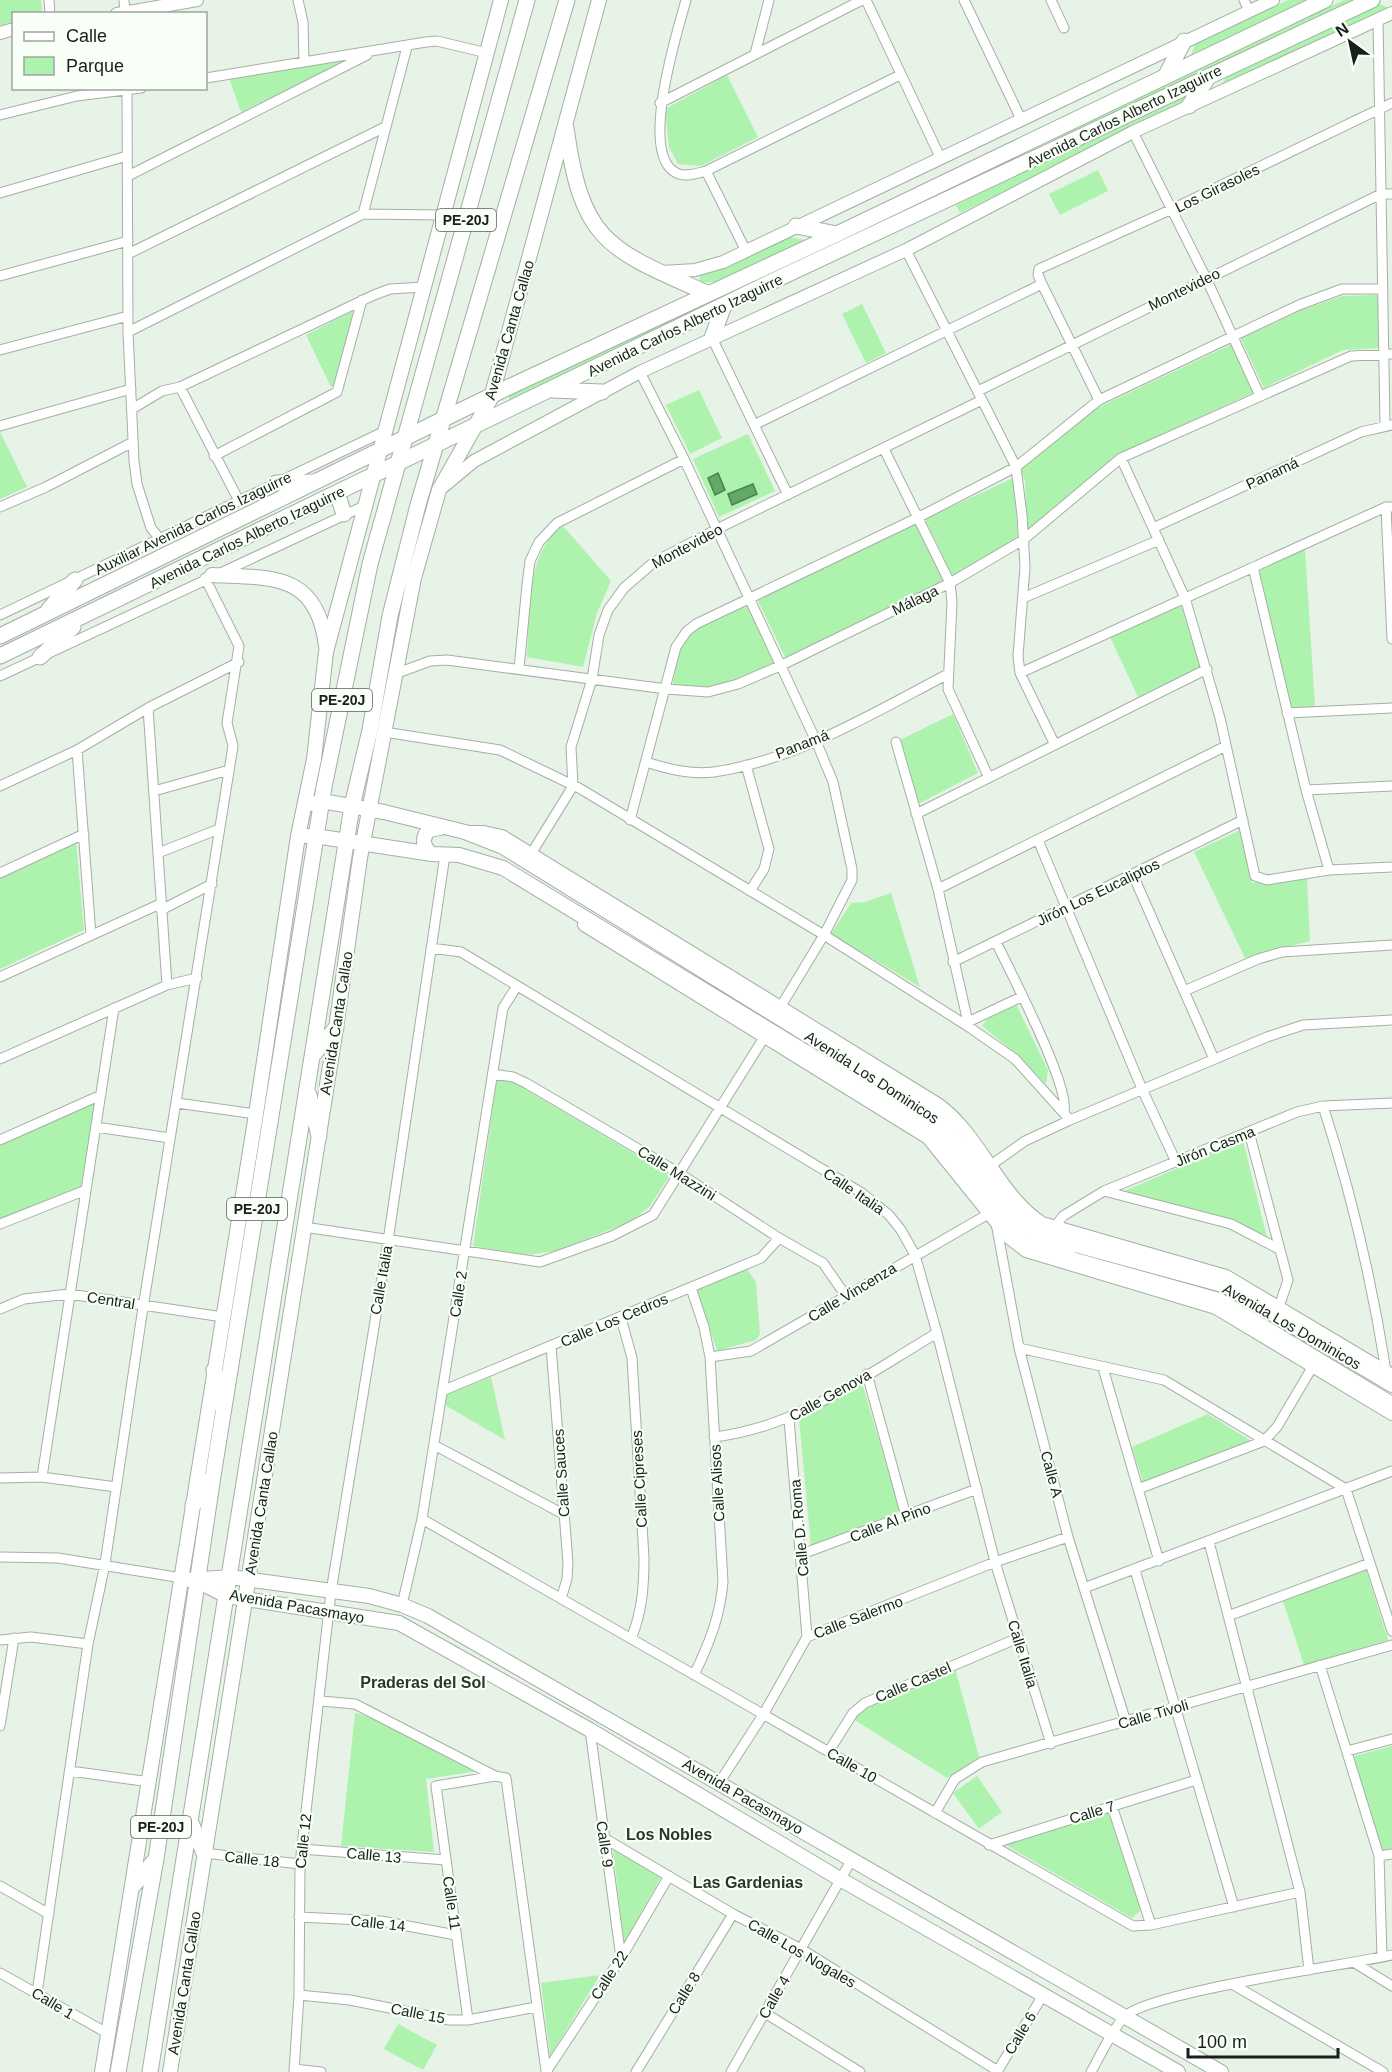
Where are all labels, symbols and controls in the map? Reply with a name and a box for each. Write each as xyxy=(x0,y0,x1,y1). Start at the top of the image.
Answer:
legend xyxy=(12,12,207,90)
north arrow xyxy=(1320,12,1380,72)
text: N xyxy=(1333,20,1352,40)
text: Calle xyxy=(66,26,107,46)
text: Parque xyxy=(66,56,124,76)
street label: Avenida Carlos Alberto Izaguirre xyxy=(1024,61,1224,171)
street label: Los Girasoles xyxy=(1172,160,1262,216)
road number: PE-20J xyxy=(436,209,496,231)
street label: Avenida Canta Callao xyxy=(481,258,537,402)
street label: Montevideo xyxy=(1145,264,1223,314)
street label: Avenida Carlos Alberto Izaguirre xyxy=(585,270,785,380)
street label: Panamá xyxy=(1243,453,1302,493)
street label: Auxiliar Avenida Carlos Izaguirre xyxy=(92,468,294,578)
street label: Avenida Carlos Alberto Izaguirre xyxy=(147,482,347,592)
street label: Montevideo xyxy=(649,520,725,572)
street label: Málaga xyxy=(889,581,941,618)
road number: PE-20J xyxy=(312,689,372,711)
street label: Panamá xyxy=(773,726,832,762)
street label: Jirón Los Eucaliptos xyxy=(1034,855,1162,929)
street label: Avenida Canta Callao xyxy=(316,950,356,1096)
street label: Avenida Los Dominicos xyxy=(802,1027,942,1127)
street label: Jirón Casma xyxy=(1173,1122,1258,1170)
street label: Calle Mazzini xyxy=(635,1142,719,1204)
street label: Calle Italia xyxy=(820,1164,888,1218)
road number: PE-20J xyxy=(227,1198,287,1220)
street label: Calle Italia xyxy=(367,1243,396,1316)
street label: Calle Vincenza xyxy=(805,1259,900,1325)
street label: Calle 2 xyxy=(446,1270,470,1318)
street label: Avenida Los Dominicos xyxy=(1220,1280,1364,1372)
street label: Central xyxy=(86,1288,136,1312)
street label: Calle Los Cedros xyxy=(558,1290,670,1350)
street label: Calle Genova xyxy=(786,1365,874,1424)
street label: Calle Sauces xyxy=(549,1428,573,1518)
street label: Avenida Canta Callao xyxy=(241,1430,281,1576)
street label: Calle Cipreses xyxy=(628,1430,650,1528)
street label: Calle Alisos xyxy=(706,1444,728,1522)
street label: Calle A xyxy=(1038,1449,1066,1499)
street label: Calle D. Roma xyxy=(786,1478,812,1577)
street label: Calle Al Pino xyxy=(847,1499,933,1545)
street label: Avenida Pacasmayo xyxy=(228,1586,366,1626)
street label: Calle Salermo xyxy=(811,1592,905,1642)
street label: Calle Italia xyxy=(1005,1618,1042,1691)
street label: Calle Castel xyxy=(872,1658,954,1706)
district label: Praderas del Sol xyxy=(360,1674,486,1691)
street label: Calle Tivoli xyxy=(1116,1696,1190,1732)
street label: Calle 10 xyxy=(824,1744,880,1786)
street label: Avenida Pacasmayo xyxy=(680,1755,806,1837)
street label: Calle 7 xyxy=(1067,1797,1117,1827)
street label: Calle 12 xyxy=(292,1813,314,1869)
road number: PE-20J xyxy=(131,1816,191,1838)
street label: Calle 9 xyxy=(593,1820,617,1868)
district label: Los Nobles xyxy=(626,1826,712,1843)
street label: Calle 13 xyxy=(346,1844,402,1866)
street label: Calle 18 xyxy=(224,1848,280,1870)
district label: Las Gardenias xyxy=(693,1874,803,1891)
street label: Calle 11 xyxy=(440,1875,464,1931)
street label: Avenida Canta Callao xyxy=(164,1910,204,2056)
street label: Calle 14 xyxy=(350,1912,406,1934)
street label: Calle Los Nogales xyxy=(745,1915,859,1991)
street label: Calle 22 xyxy=(587,1947,631,2003)
street label: Calle 8 xyxy=(664,1969,704,2017)
street label: Calle 4 xyxy=(755,1973,793,2021)
street label: Calle 1 xyxy=(29,1984,77,2022)
street label: Calle 15 xyxy=(389,1999,447,2027)
street label: Calle 6 xyxy=(1001,2009,1039,2057)
scale bar xyxy=(1188,2021,1338,2059)
text: 100 m xyxy=(1197,2032,1247,2052)

